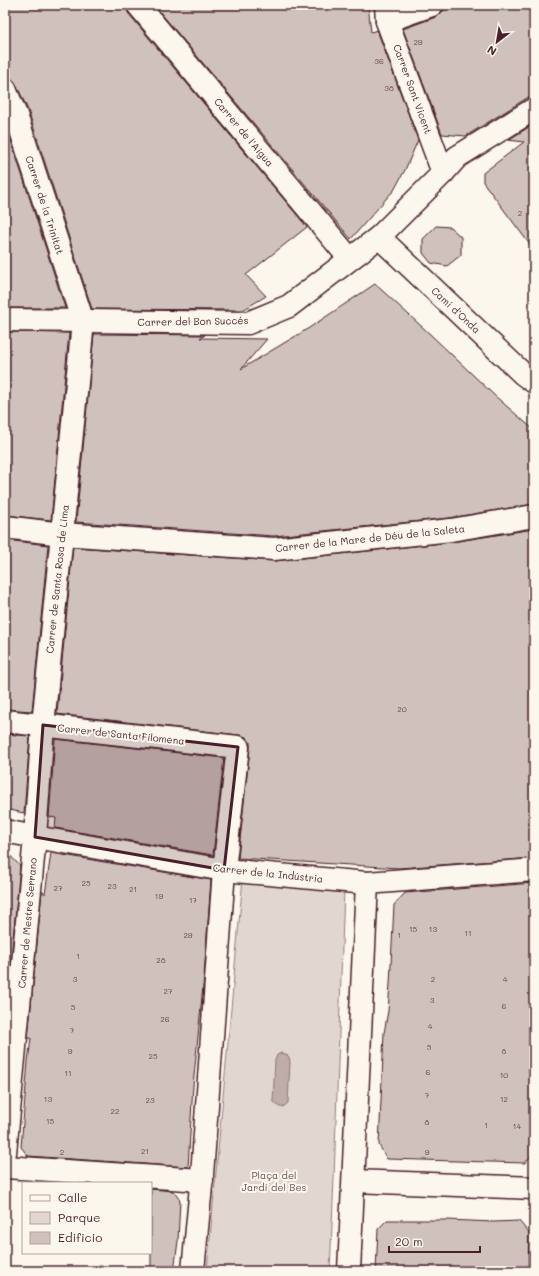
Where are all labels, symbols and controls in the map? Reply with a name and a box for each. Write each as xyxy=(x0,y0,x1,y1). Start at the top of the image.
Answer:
north arrow xyxy=(477,22,517,62)
house number: 29 xyxy=(413,37,423,47)
street label: Carrer Sant Vicent xyxy=(390,42,436,136)
text: N xyxy=(484,42,499,60)
house number: 36 xyxy=(374,56,384,66)
house number: 38 xyxy=(384,83,394,93)
street label: Carrer de l'Aigua xyxy=(211,95,277,169)
street label: Carrer de la Trinitat xyxy=(22,154,68,256)
house number: 2 xyxy=(518,208,522,218)
street label: Camí d'Onda xyxy=(428,284,484,336)
street label: Carrer del Bon Succés xyxy=(137,313,249,329)
street label: Carrer de Santa Rosa de Lima xyxy=(42,504,72,654)
street label: Carrer de la Mare de Déu de la Saleta xyxy=(275,521,465,555)
house number: 20 xyxy=(397,704,407,714)
street label: Carrer de Santa Filomena xyxy=(57,720,185,748)
street label: Carrer de Mestre Serrano xyxy=(14,857,40,989)
street label: Carrer de la Indústria xyxy=(212,860,324,886)
house number: 25 xyxy=(81,878,91,888)
house number: 23 xyxy=(107,881,117,891)
house number: 27 xyxy=(54,883,63,893)
house number: 21 xyxy=(129,884,137,894)
house number: 19 xyxy=(155,891,163,901)
house number: 17 xyxy=(189,895,198,905)
house number: 15 xyxy=(409,924,417,934)
house number: 13 xyxy=(429,924,437,934)
house number: 11 xyxy=(464,928,472,938)
house number: 29 xyxy=(183,930,193,940)
house number: 1 xyxy=(397,930,401,940)
house number: 1 xyxy=(76,951,80,961)
house number: 28 xyxy=(156,955,166,965)
house number: 3 xyxy=(73,974,78,984)
house number: 2 xyxy=(431,974,435,984)
house number: 4 xyxy=(503,974,508,984)
house number: 27 xyxy=(164,986,173,996)
house number: 3 xyxy=(430,995,435,1005)
house number: 6 xyxy=(502,1001,507,1011)
house number: 5 xyxy=(71,1002,76,1012)
house number: 26 xyxy=(160,1014,170,1024)
house number: 4 xyxy=(428,1021,433,1031)
house number: 7 xyxy=(70,1025,75,1035)
house number: 5 xyxy=(427,1042,432,1052)
house number: 9 xyxy=(68,1046,73,1056)
house number: 8 xyxy=(502,1046,507,1056)
house number: 25 xyxy=(148,1051,158,1061)
house number: 6 xyxy=(426,1067,431,1077)
house number: 11 xyxy=(64,1068,72,1078)
house number: 10 xyxy=(500,1070,508,1080)
house number: 7 xyxy=(425,1090,430,1100)
house number: 13 xyxy=(44,1094,52,1104)
house number: 12 xyxy=(500,1094,508,1104)
house number: 23 xyxy=(145,1095,155,1105)
house number: 22 xyxy=(111,1106,119,1116)
house number: 15 xyxy=(46,1116,54,1126)
house number: 8 xyxy=(425,1117,430,1127)
house number: 1 xyxy=(484,1120,488,1130)
house number: 14 xyxy=(513,1121,521,1131)
house number: 21 xyxy=(141,1146,149,1156)
house number: 2 xyxy=(60,1147,64,1157)
house number: 9 xyxy=(425,1147,430,1157)
park label: Plaça del Jardí del Bes xyxy=(242,1168,307,1194)
legend xyxy=(22,1182,152,1254)
text: Calle xyxy=(58,1189,88,1205)
text: Parque xyxy=(58,1209,101,1225)
scale bar xyxy=(389,1228,480,1254)
text: Edificio xyxy=(58,1229,102,1245)
text: 20 m xyxy=(395,1233,423,1249)

